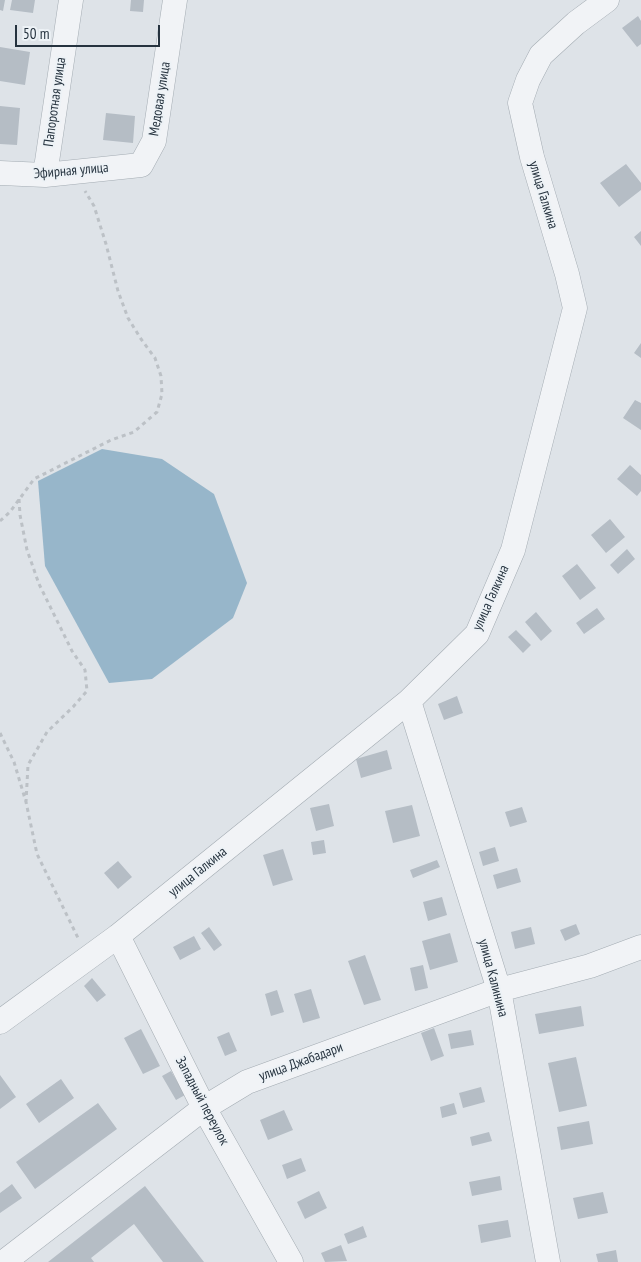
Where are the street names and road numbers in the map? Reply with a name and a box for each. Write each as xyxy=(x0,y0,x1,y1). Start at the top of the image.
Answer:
street label: Папоротная улица xyxy=(40,56,70,148)
street label: Медовая улица xyxy=(146,61,174,137)
street label: Эфирная улица xyxy=(33,159,109,183)
street label: улица Галкина xyxy=(525,159,561,231)
street label: улица Галкина xyxy=(469,563,513,633)
street label: улица Галкина xyxy=(166,843,230,901)
street label: улица Калинина xyxy=(475,937,511,1019)
street label: улица Джабадари xyxy=(257,1039,345,1085)
street label: Западный переулок xyxy=(172,1054,232,1148)

